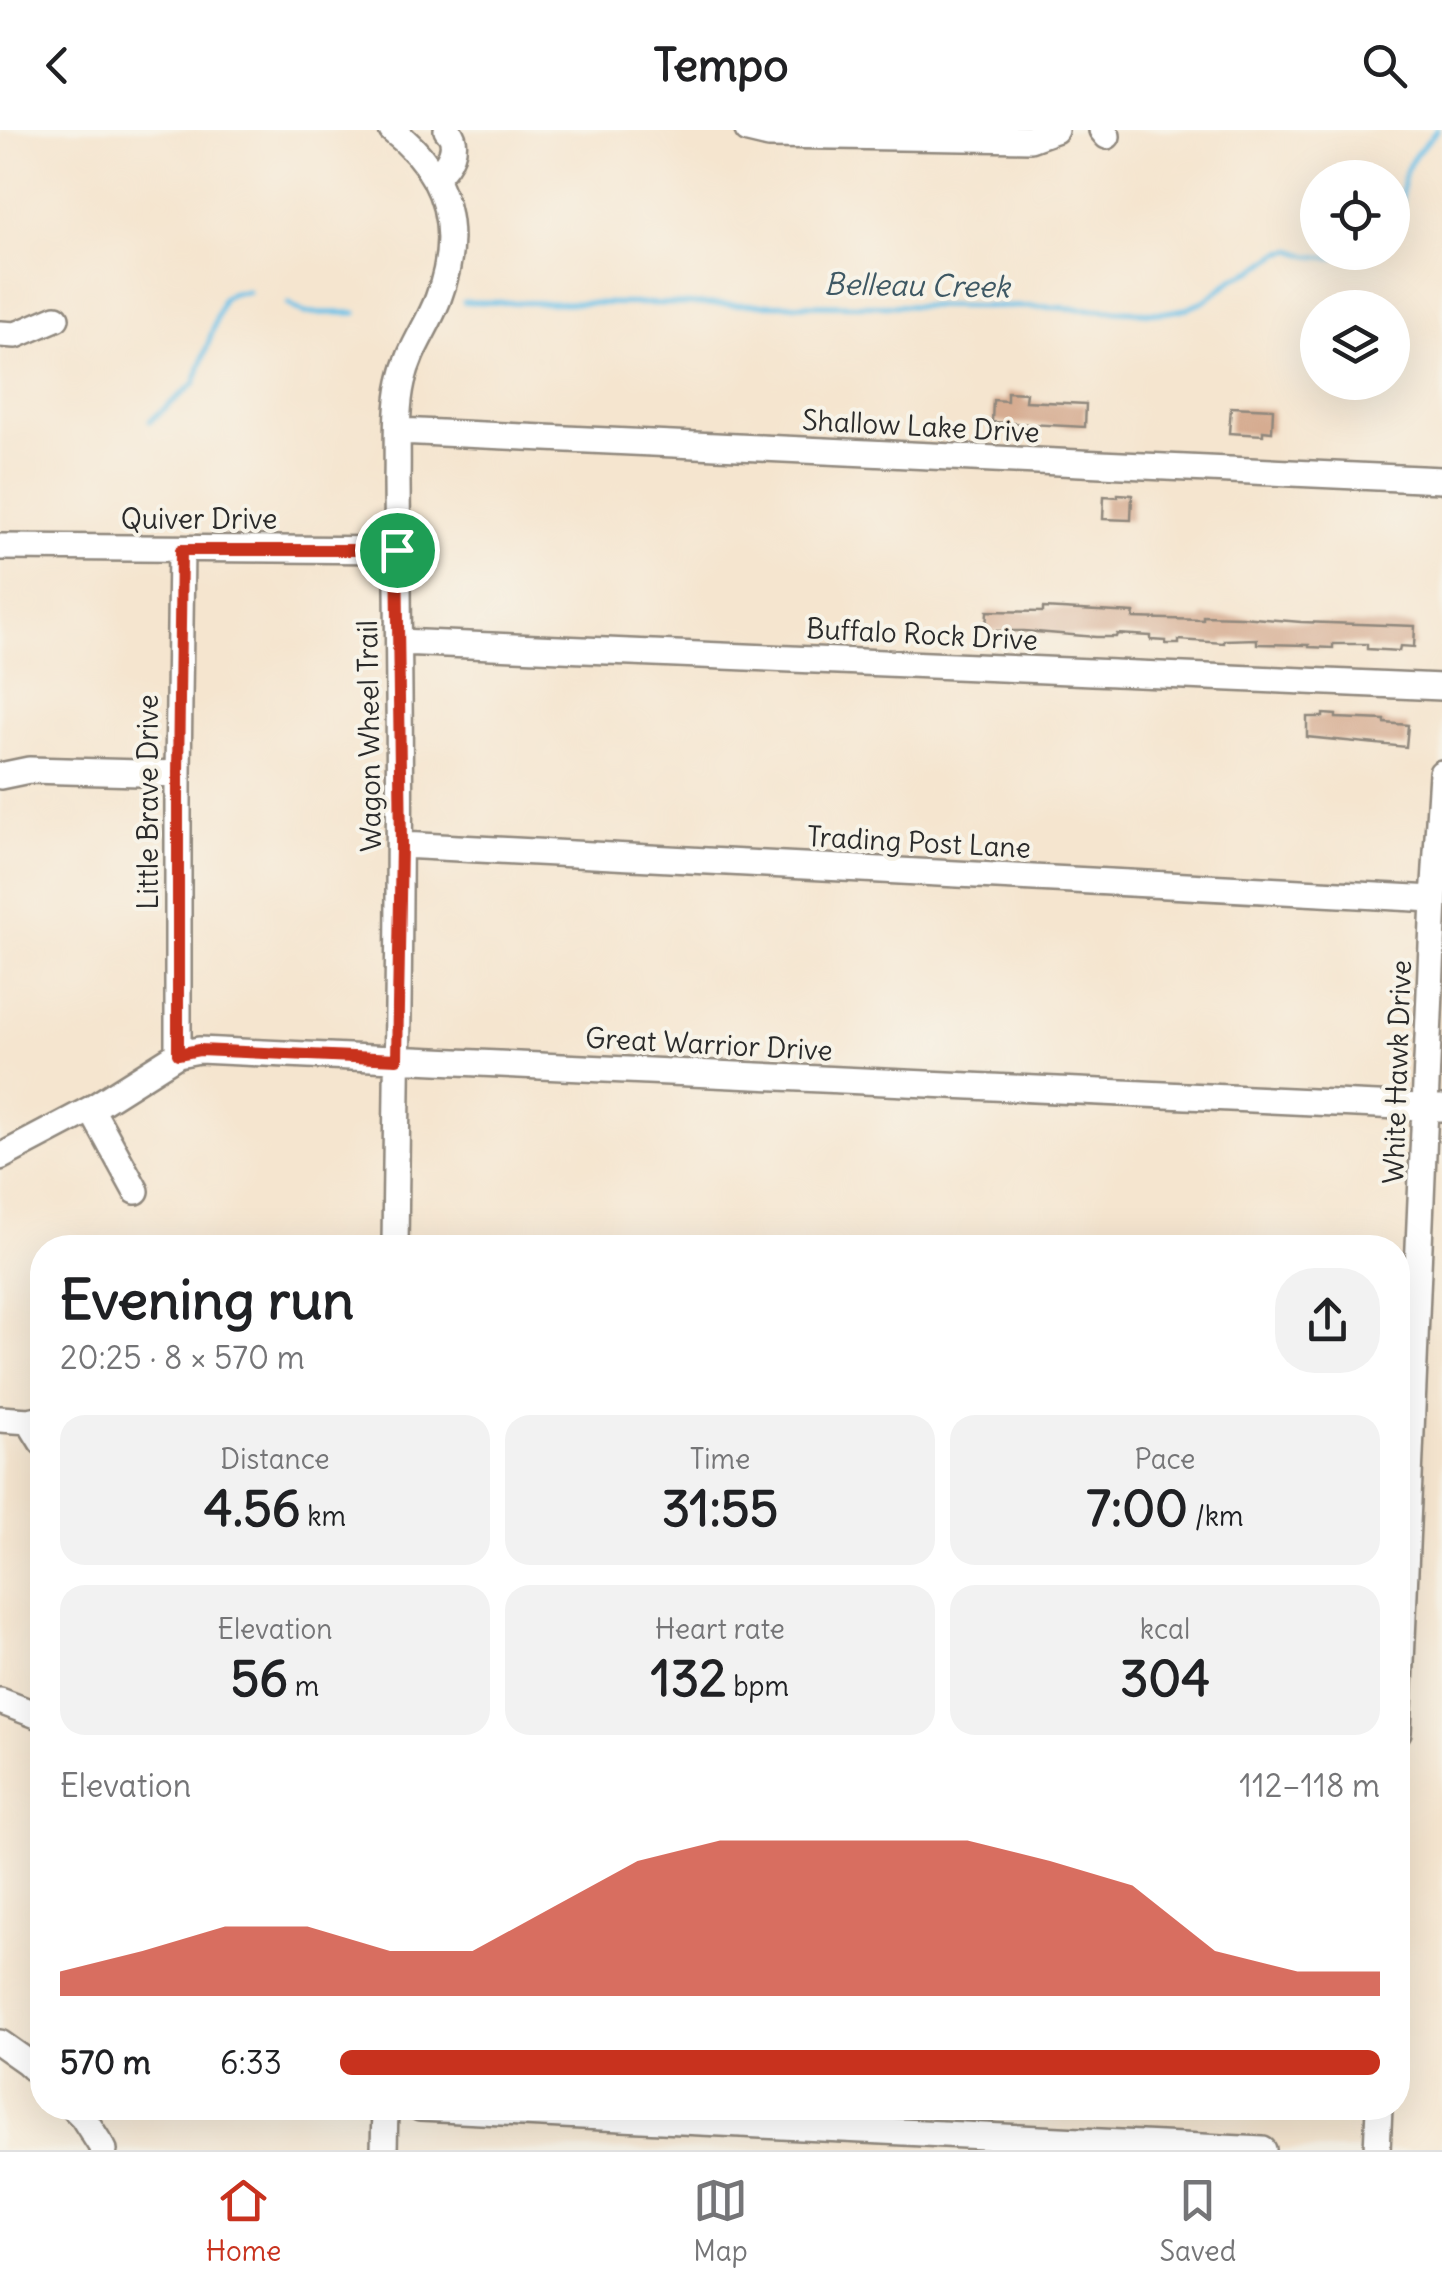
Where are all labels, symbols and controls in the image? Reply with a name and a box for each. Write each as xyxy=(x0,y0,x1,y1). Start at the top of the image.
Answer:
text: Tempo xyxy=(653,37,789,93)
icon: back xyxy=(30,38,85,93)
icon: search xyxy=(1357,38,1412,93)
map controls xyxy=(1300,160,1410,400)
button: locate xyxy=(1300,160,1410,270)
water label: Belleau Creek xyxy=(824,264,1012,306)
button: layers xyxy=(1300,290,1410,400)
street label: Shallow Lake Drive xyxy=(801,402,1041,450)
street label: Quiver Drive xyxy=(121,501,277,537)
pin xyxy=(355,508,440,593)
icon: arrive xyxy=(370,523,425,578)
street label: Buffalo Rock Drive xyxy=(805,610,1039,658)
street label: Wagon Wheel Trail xyxy=(349,620,389,852)
street label: Little Brave Drive xyxy=(130,694,166,910)
street label: Trading Post Lane xyxy=(806,818,1032,866)
street label: White Hawk Drive xyxy=(1375,959,1419,1185)
street label: Great Warrior Drive xyxy=(584,1020,834,1068)
text: Evening run xyxy=(60,1265,354,1334)
button: share xyxy=(1275,1268,1380,1373)
text: 20:25 · 8 × 570 m xyxy=(60,1337,305,1378)
text: Distance xyxy=(220,1441,330,1477)
text: Time xyxy=(690,1441,750,1477)
text: Pace xyxy=(1135,1441,1195,1477)
text: 4.56 xyxy=(204,1477,301,1540)
text: 31:55 xyxy=(662,1477,778,1540)
text: 7:00 xyxy=(1086,1477,1188,1540)
text: km xyxy=(301,1498,346,1534)
text: /km xyxy=(1188,1498,1244,1534)
text: Elevation xyxy=(218,1611,332,1647)
text: Heart rate xyxy=(655,1611,785,1647)
text: kcal xyxy=(1140,1611,1190,1647)
text: 56 xyxy=(231,1647,288,1710)
text: 132 xyxy=(651,1647,727,1710)
text: 304 xyxy=(1120,1647,1210,1710)
text: m xyxy=(288,1668,319,1704)
text: bpm xyxy=(727,1668,789,1704)
text: Elevation xyxy=(60,1765,191,1806)
text: 112–118 m xyxy=(1239,1765,1380,1806)
text: 570 m xyxy=(60,2042,151,2083)
text: 6:33 xyxy=(220,2042,282,2083)
tab: Home xyxy=(206,2173,281,2269)
tab: Map xyxy=(693,2173,748,2269)
tab: Saved xyxy=(1159,2173,1236,2269)

